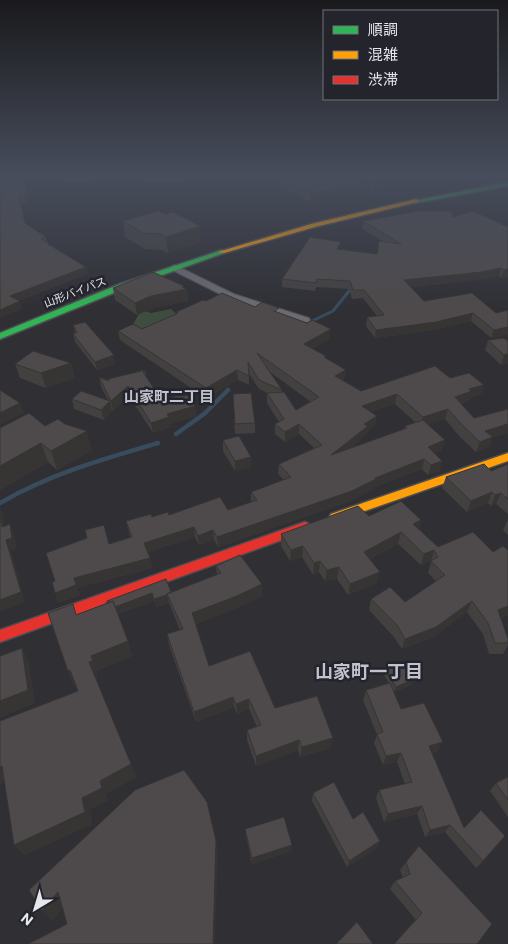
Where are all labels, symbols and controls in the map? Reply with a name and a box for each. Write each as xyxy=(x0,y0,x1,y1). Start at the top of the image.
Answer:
legend xyxy=(323,10,498,100)
text: 順調 xyxy=(368,20,398,38)
text: 混雑 xyxy=(368,45,398,63)
text: 渋滞 xyxy=(368,70,398,88)
street label: 山形バイパス xyxy=(42,274,108,309)
district label: 山家町二丁目 xyxy=(124,387,214,405)
district label: 山家町一丁目 xyxy=(315,660,423,682)
north arrow xyxy=(10,884,60,934)
text: N xyxy=(17,910,36,930)

